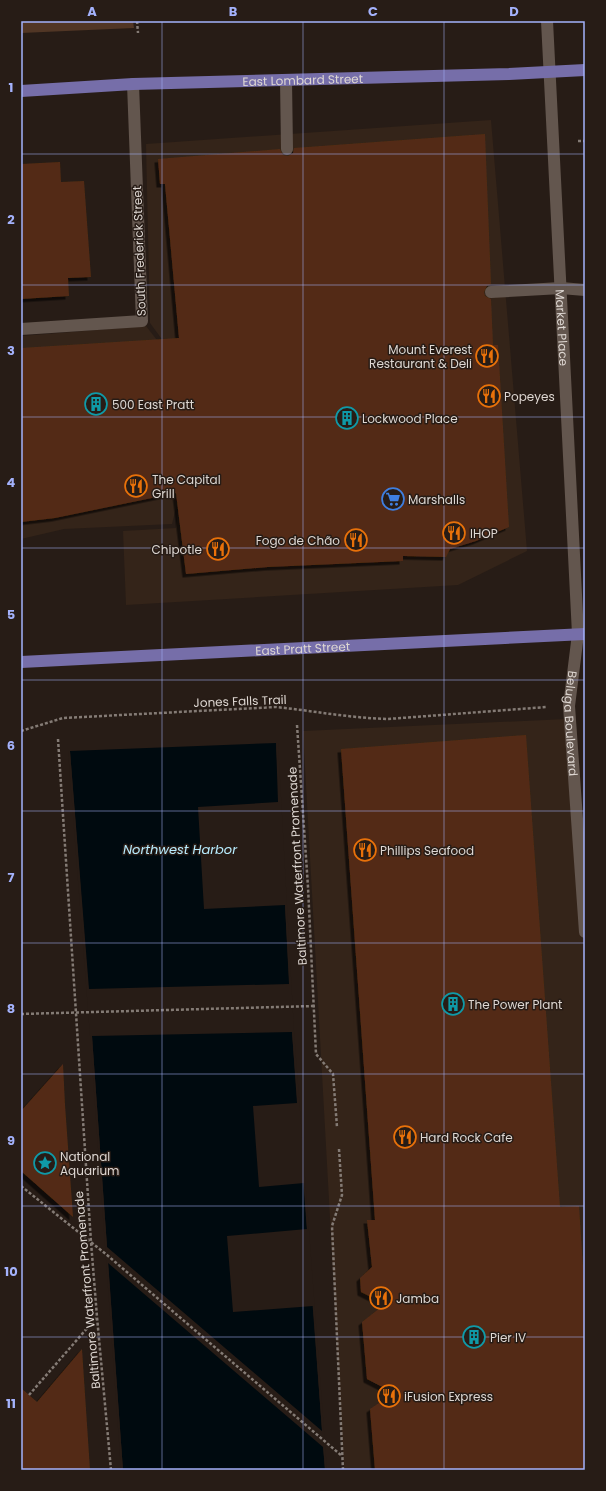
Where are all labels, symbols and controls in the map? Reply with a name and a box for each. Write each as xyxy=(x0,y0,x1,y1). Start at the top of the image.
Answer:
text: A xyxy=(87,2,97,21)
text: B xyxy=(229,2,238,21)
text: C xyxy=(368,2,378,21)
text: D xyxy=(509,2,519,21)
street label: East Lombard Street xyxy=(242,69,363,90)
text: 1 xyxy=(9,78,13,97)
street label: South Frederick Street xyxy=(128,186,150,316)
text: 2 xyxy=(7,210,15,229)
street label: Market Place xyxy=(552,289,573,366)
text: 3 xyxy=(7,341,15,360)
place label: Mount Everest Restaurant & Deli xyxy=(369,341,472,372)
restaurant icon: Mount Everest Restaurant & Deli xyxy=(474,343,500,369)
restaurant icon: Popeyes xyxy=(476,383,502,409)
place label: Popeyes xyxy=(504,388,555,405)
building icon: 500 East Pratt xyxy=(83,391,109,417)
place label: 500 East Pratt xyxy=(112,396,194,413)
building icon: Lockwood Place xyxy=(334,405,360,431)
place label: Lockwood Place xyxy=(362,410,458,427)
place label: The Capital Grill xyxy=(152,471,221,502)
text: 4 xyxy=(7,473,16,492)
restaurant icon: The Capital Grill xyxy=(123,473,149,499)
supermarket icon: Marshalls xyxy=(380,486,406,512)
place label: Marshalls xyxy=(408,491,465,508)
restaurant icon: IHOP xyxy=(441,520,467,546)
place label: IHOP xyxy=(470,525,498,542)
restaurant icon: Fogo de Chão xyxy=(343,527,369,553)
place label: Fogo de Chão xyxy=(256,532,340,549)
restaurant icon: Chipotle xyxy=(205,536,231,562)
place label: Chipotle xyxy=(152,541,202,558)
text: 5 xyxy=(7,605,15,624)
street label: East Pratt Street xyxy=(255,637,350,659)
street label: Beluga Boulevard xyxy=(560,670,582,777)
street label: Jones Falls Trail xyxy=(193,691,287,711)
text: 6 xyxy=(7,736,15,755)
street label: Baltimore Waterfront Promenade xyxy=(283,766,311,966)
restaurant icon: Phillips Seafood xyxy=(352,837,378,863)
water label: Northwest Harbor xyxy=(123,840,238,859)
place label: Phillips Seafood xyxy=(380,842,474,859)
text: 7 xyxy=(8,868,15,887)
building icon: The Power Plant xyxy=(440,991,466,1017)
place label: The Power Plant xyxy=(468,996,562,1013)
text: 8 xyxy=(7,999,15,1018)
restaurant icon: Hard Rock Cafe xyxy=(392,1124,418,1150)
place label: Hard Rock Cafe xyxy=(420,1129,513,1146)
text: 9 xyxy=(7,1131,15,1150)
place label: National Aquarium xyxy=(60,1148,119,1179)
place icon: National Aquarium xyxy=(32,1150,58,1176)
street label: Baltimore Waterfront Promenade xyxy=(70,1190,104,1390)
text: 10 xyxy=(4,1262,18,1281)
restaurant icon: Jamba xyxy=(368,1285,394,1311)
place label: Jamba xyxy=(396,1290,439,1307)
building icon: Pier IV xyxy=(461,1324,487,1350)
place label: Pier IV xyxy=(490,1329,526,1346)
restaurant icon: iFusion Express xyxy=(376,1383,402,1409)
place label: iFusion Express xyxy=(404,1388,493,1405)
text: 11 xyxy=(6,1394,16,1413)

